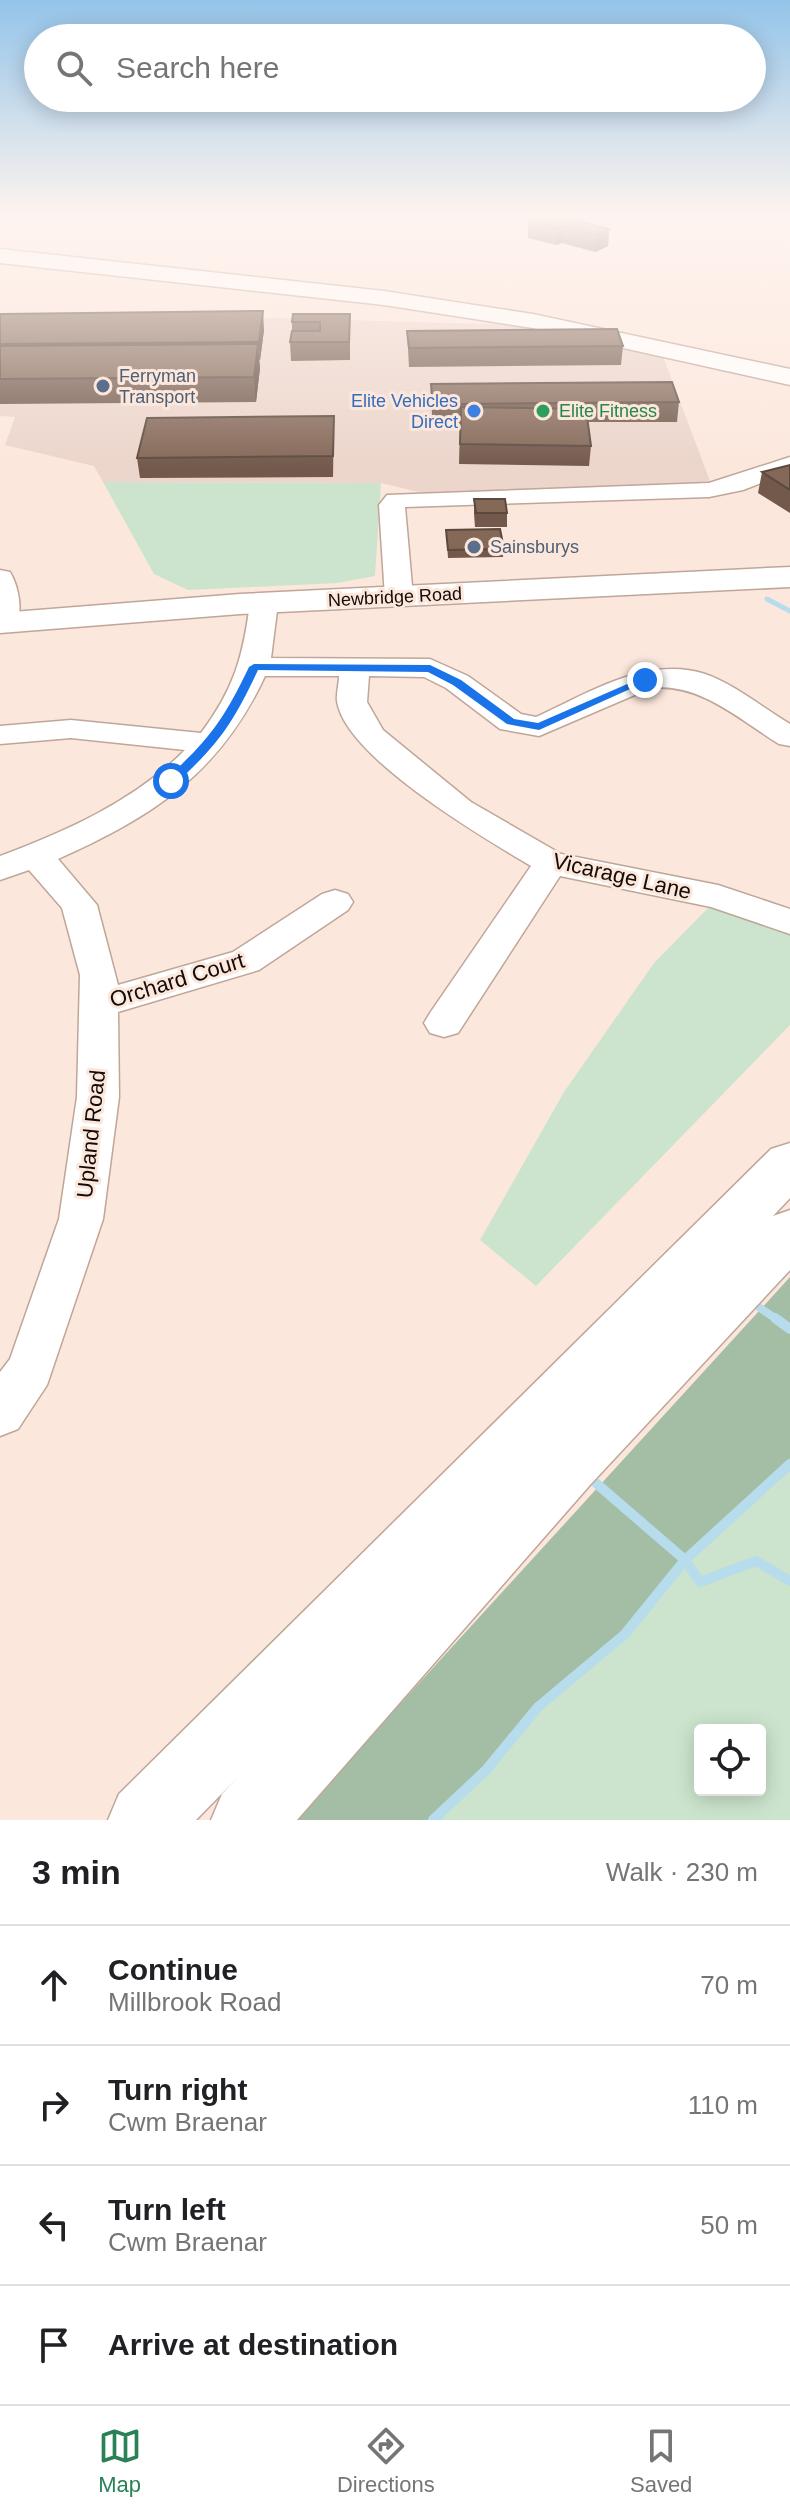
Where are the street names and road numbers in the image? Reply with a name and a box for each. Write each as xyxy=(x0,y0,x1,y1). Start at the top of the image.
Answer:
street label: Newbridge Road xyxy=(328,584,462,610)
street label: Vicarage Lane xyxy=(550,848,694,904)
street label: Orchard Court xyxy=(107,948,247,1012)
street label: Upland Road xyxy=(72,1069,110,1199)

